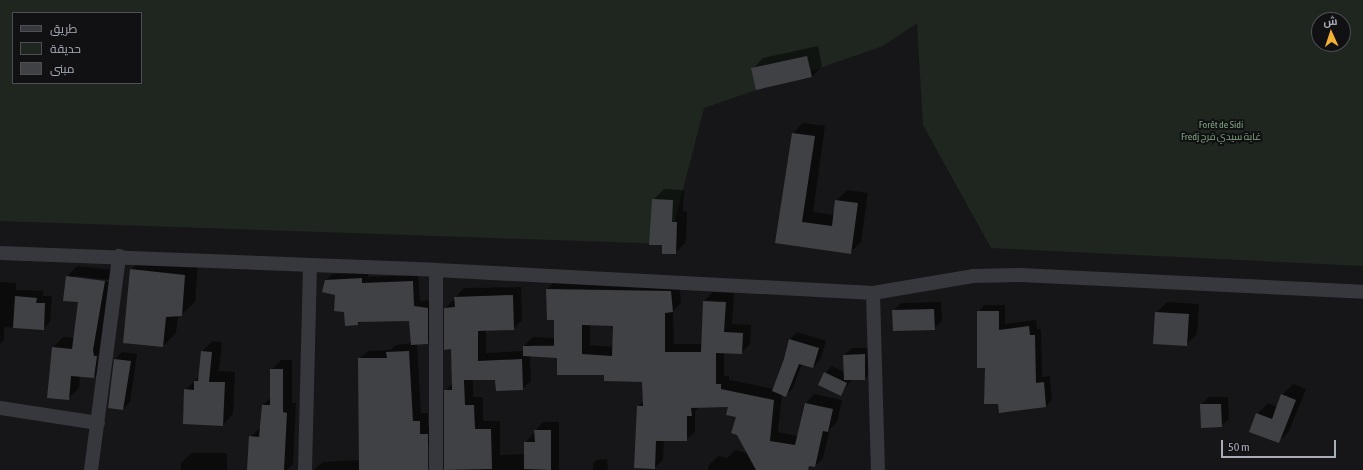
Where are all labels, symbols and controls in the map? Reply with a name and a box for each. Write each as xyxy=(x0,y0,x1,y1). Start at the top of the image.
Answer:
legend xyxy=(12,12,142,84)
north arrow xyxy=(1311,12,1351,52)
text: ش xyxy=(1323,15,1338,27)
text: طريق xyxy=(50,22,77,36)
text: حديقة xyxy=(50,42,81,56)
text: مبنى xyxy=(50,62,75,76)
park label: Forêt de Sidi Fredj غابة سيدي فرج xyxy=(1181,118,1261,142)
scale bar xyxy=(1223,432,1338,458)
text: 50 m xyxy=(1228,440,1250,454)

